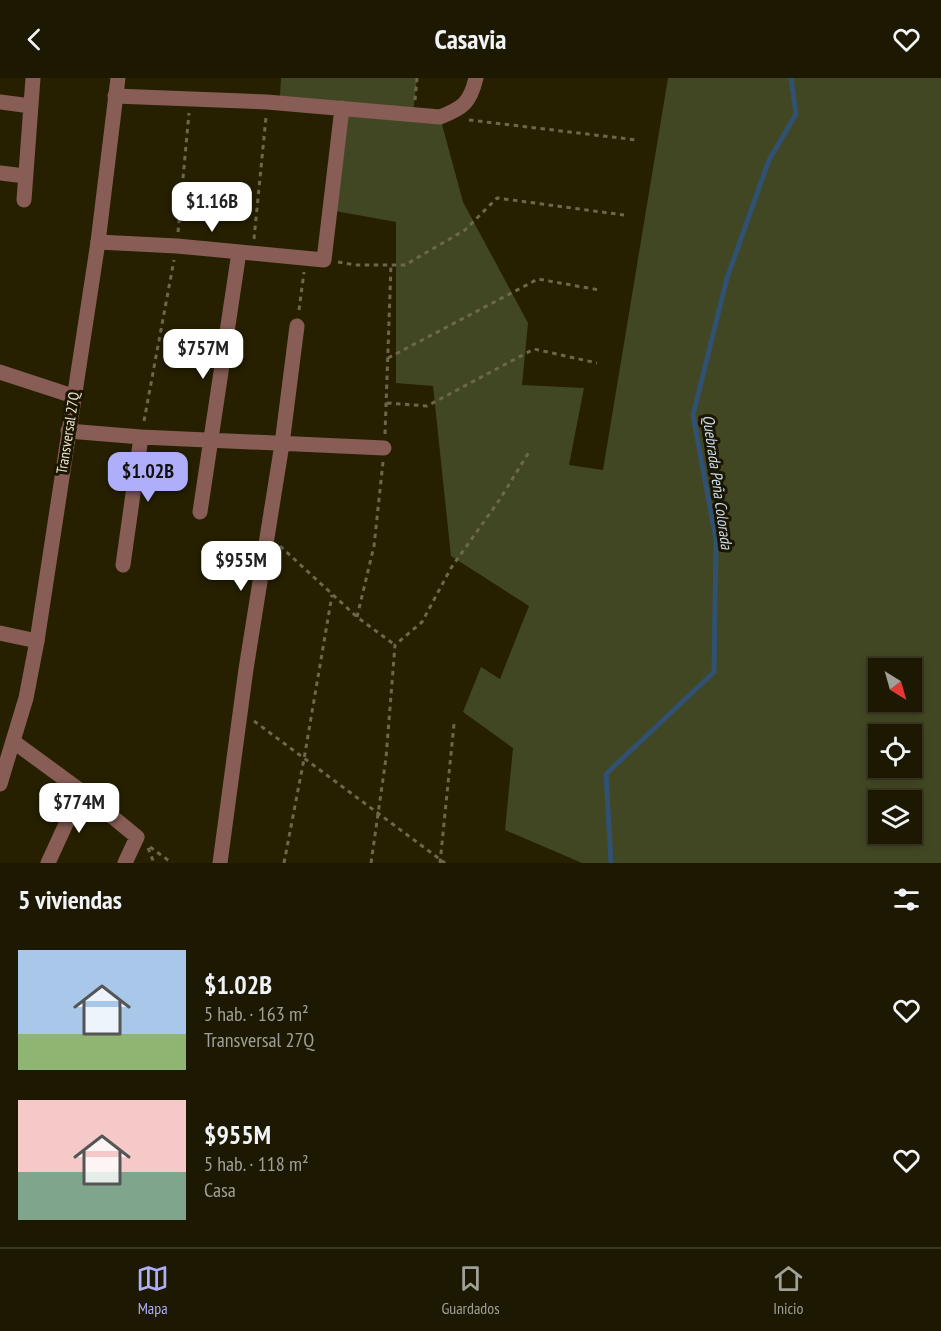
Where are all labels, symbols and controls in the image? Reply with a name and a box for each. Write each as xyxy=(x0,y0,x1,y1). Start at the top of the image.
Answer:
text: Casavia xyxy=(435,22,506,56)
icon: back xyxy=(18,23,51,56)
icon: heart xyxy=(890,23,923,56)
pin: $1.16B xyxy=(163,182,261,233)
text: $1.16B xyxy=(186,188,238,214)
pin: $757M xyxy=(161,329,245,380)
text: $757M xyxy=(177,335,229,361)
street label: Transversal 27Q xyxy=(52,390,83,475)
water label: Quebrada Peña Colorada xyxy=(699,414,738,552)
pin: $1.02B xyxy=(99,452,197,503)
text: $1.02B xyxy=(122,458,174,484)
pin: $955M xyxy=(199,541,283,592)
text: $955M xyxy=(215,547,267,573)
north arrow xyxy=(868,658,922,712)
map controls xyxy=(868,658,922,844)
button: locate xyxy=(868,724,922,778)
pin: $774M xyxy=(37,783,121,834)
text: $774M xyxy=(53,789,105,815)
button: layers xyxy=(868,790,922,844)
text: 5 viviendas xyxy=(18,883,122,916)
icon: filters xyxy=(890,883,923,916)
text: $1.02B xyxy=(204,968,272,1001)
icon: home xyxy=(66,974,138,1046)
icon: heart xyxy=(890,994,923,1027)
text: 5 hab. · 163 m² xyxy=(204,1001,309,1027)
text: Transversal 27Q xyxy=(204,1027,314,1053)
text: $955M xyxy=(204,1118,271,1151)
icon: home xyxy=(66,1124,138,1196)
icon: heart xyxy=(890,1144,923,1177)
text: 5 hab. · 118 m² xyxy=(204,1151,309,1177)
text: Casa xyxy=(204,1177,236,1203)
tab: Mapa xyxy=(136,1262,169,1318)
tab: Guardados xyxy=(441,1262,500,1318)
tab: Inicio xyxy=(772,1262,805,1318)

